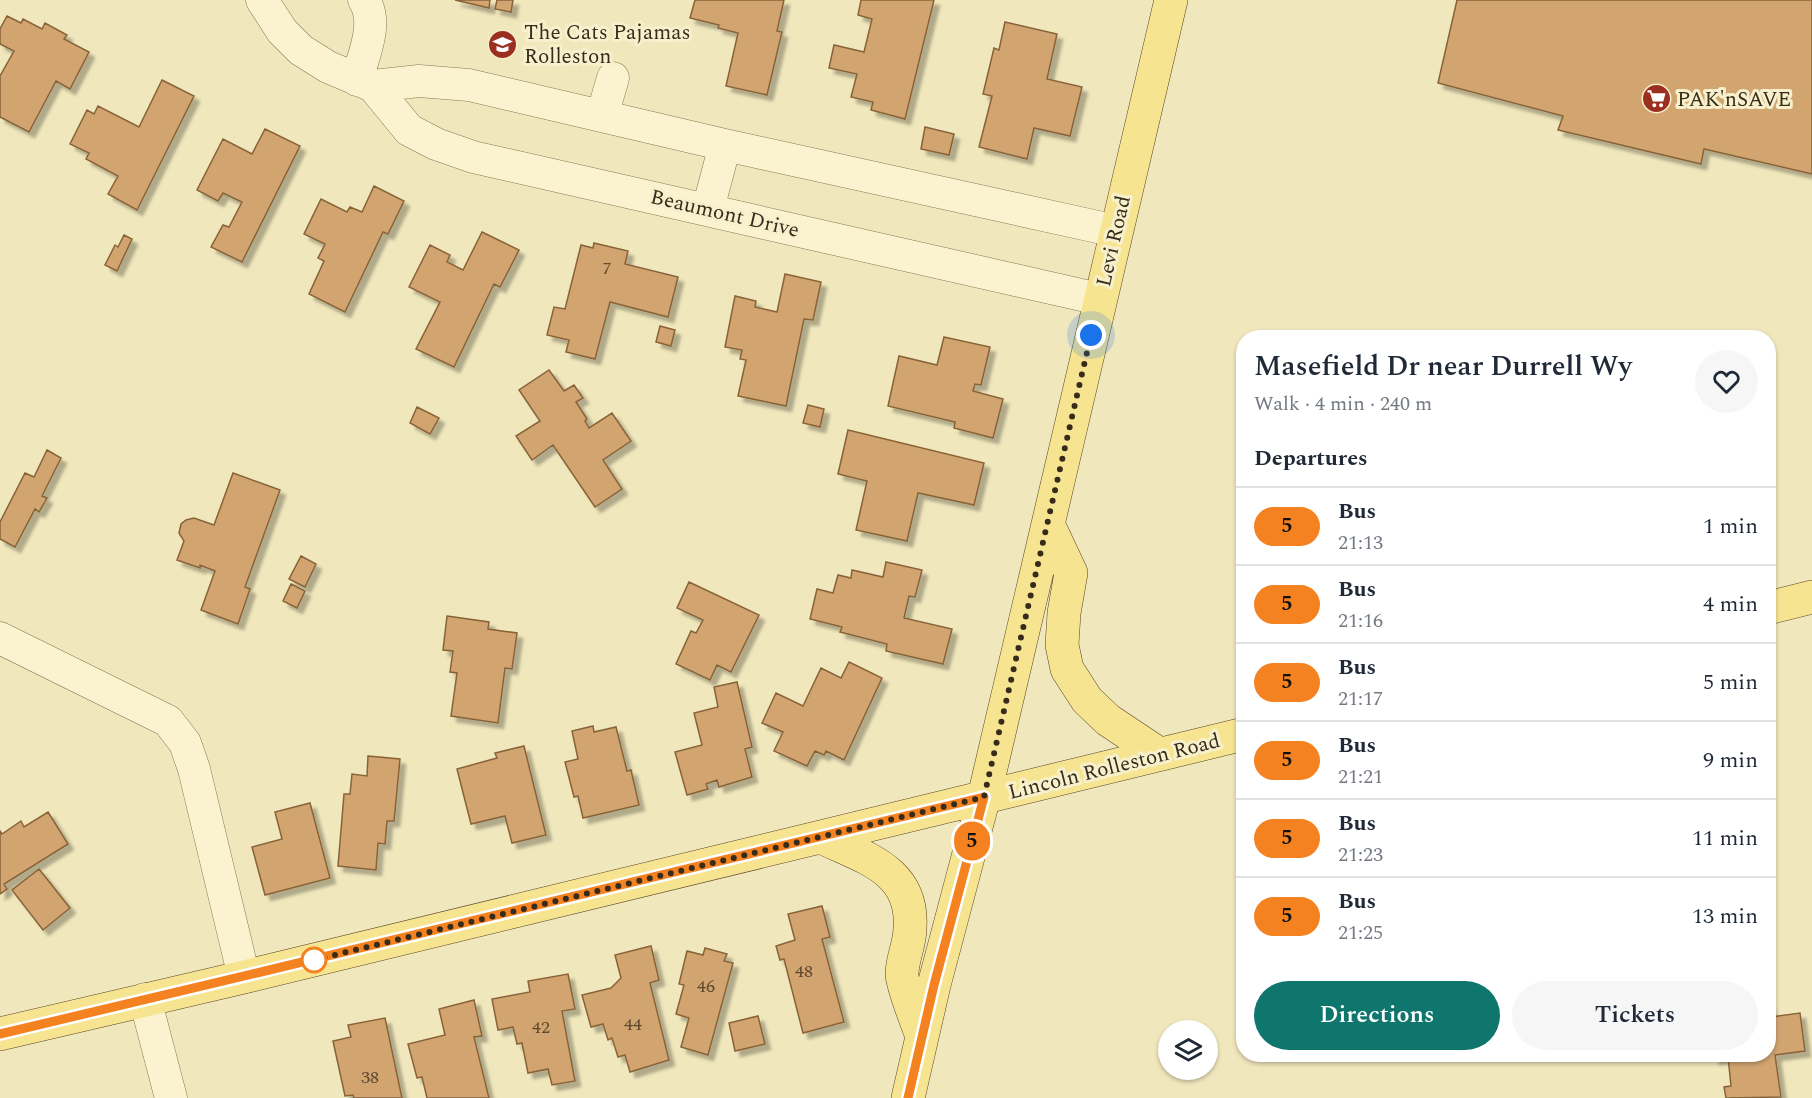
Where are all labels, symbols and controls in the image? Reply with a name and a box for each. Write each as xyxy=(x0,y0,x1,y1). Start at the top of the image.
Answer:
place label: The Cats Pajamas Rolleston xyxy=(524,17,690,73)
school or university icon: The Cats Pajamas Rolleston xyxy=(487,28,519,60)
supermarket icon: PAK'nSAVE xyxy=(1640,83,1672,115)
place label: PAK'nSAVE xyxy=(1677,84,1791,116)
street label: Beaumont Drive xyxy=(647,181,802,247)
street label: Levi Road xyxy=(1088,192,1140,290)
house number: 7 xyxy=(603,255,612,282)
your location xyxy=(1076,320,1106,350)
text: Masefield Dr near Durrell Wy xyxy=(1254,345,1632,388)
button: heart xyxy=(1695,350,1758,413)
text: Walk · 4 min · 240 m xyxy=(1254,389,1432,419)
text: Departures xyxy=(1254,442,1368,475)
text: Bus xyxy=(1338,495,1376,528)
text: 5 xyxy=(1281,510,1293,542)
text: 1 min xyxy=(1703,510,1758,543)
text: 21:13 xyxy=(1338,528,1383,558)
text: Bus xyxy=(1338,573,1376,606)
text: 5 xyxy=(1281,588,1293,620)
text: 4 min xyxy=(1703,588,1758,621)
text: 21:16 xyxy=(1338,606,1383,636)
text: Bus xyxy=(1338,651,1376,684)
text: 5 xyxy=(1281,666,1293,698)
text: 5 min xyxy=(1703,666,1758,699)
text: 21:17 xyxy=(1338,684,1383,714)
street label: Lincoln Rolleston Road xyxy=(1005,725,1224,809)
text: Bus xyxy=(1338,729,1376,762)
text: 5 xyxy=(1281,744,1293,776)
text: 9 min xyxy=(1703,744,1758,777)
text: 21:21 xyxy=(1338,762,1383,792)
text: Bus xyxy=(1338,807,1376,840)
line badge: 5 xyxy=(952,822,992,860)
text: 5 xyxy=(1281,822,1293,854)
text: 11 min xyxy=(1692,822,1758,855)
text: 5 xyxy=(966,825,978,857)
text: 21:23 xyxy=(1338,840,1383,870)
text: Bus xyxy=(1338,885,1376,918)
text: 5 xyxy=(1281,900,1293,932)
text: 13 min xyxy=(1692,900,1758,933)
text: 21:25 xyxy=(1338,918,1383,948)
unlabelled marker xyxy=(301,947,327,973)
house number: 48 xyxy=(795,958,813,985)
house number: 46 xyxy=(697,973,715,1000)
button: Directions xyxy=(1254,981,1500,1050)
button: Tickets xyxy=(1512,981,1758,1050)
house number: 44 xyxy=(624,1011,642,1038)
house number: 42 xyxy=(532,1014,550,1041)
map controls xyxy=(1158,1020,1218,1080)
button: layers xyxy=(1158,1020,1218,1080)
house number: 38 xyxy=(361,1064,379,1091)

